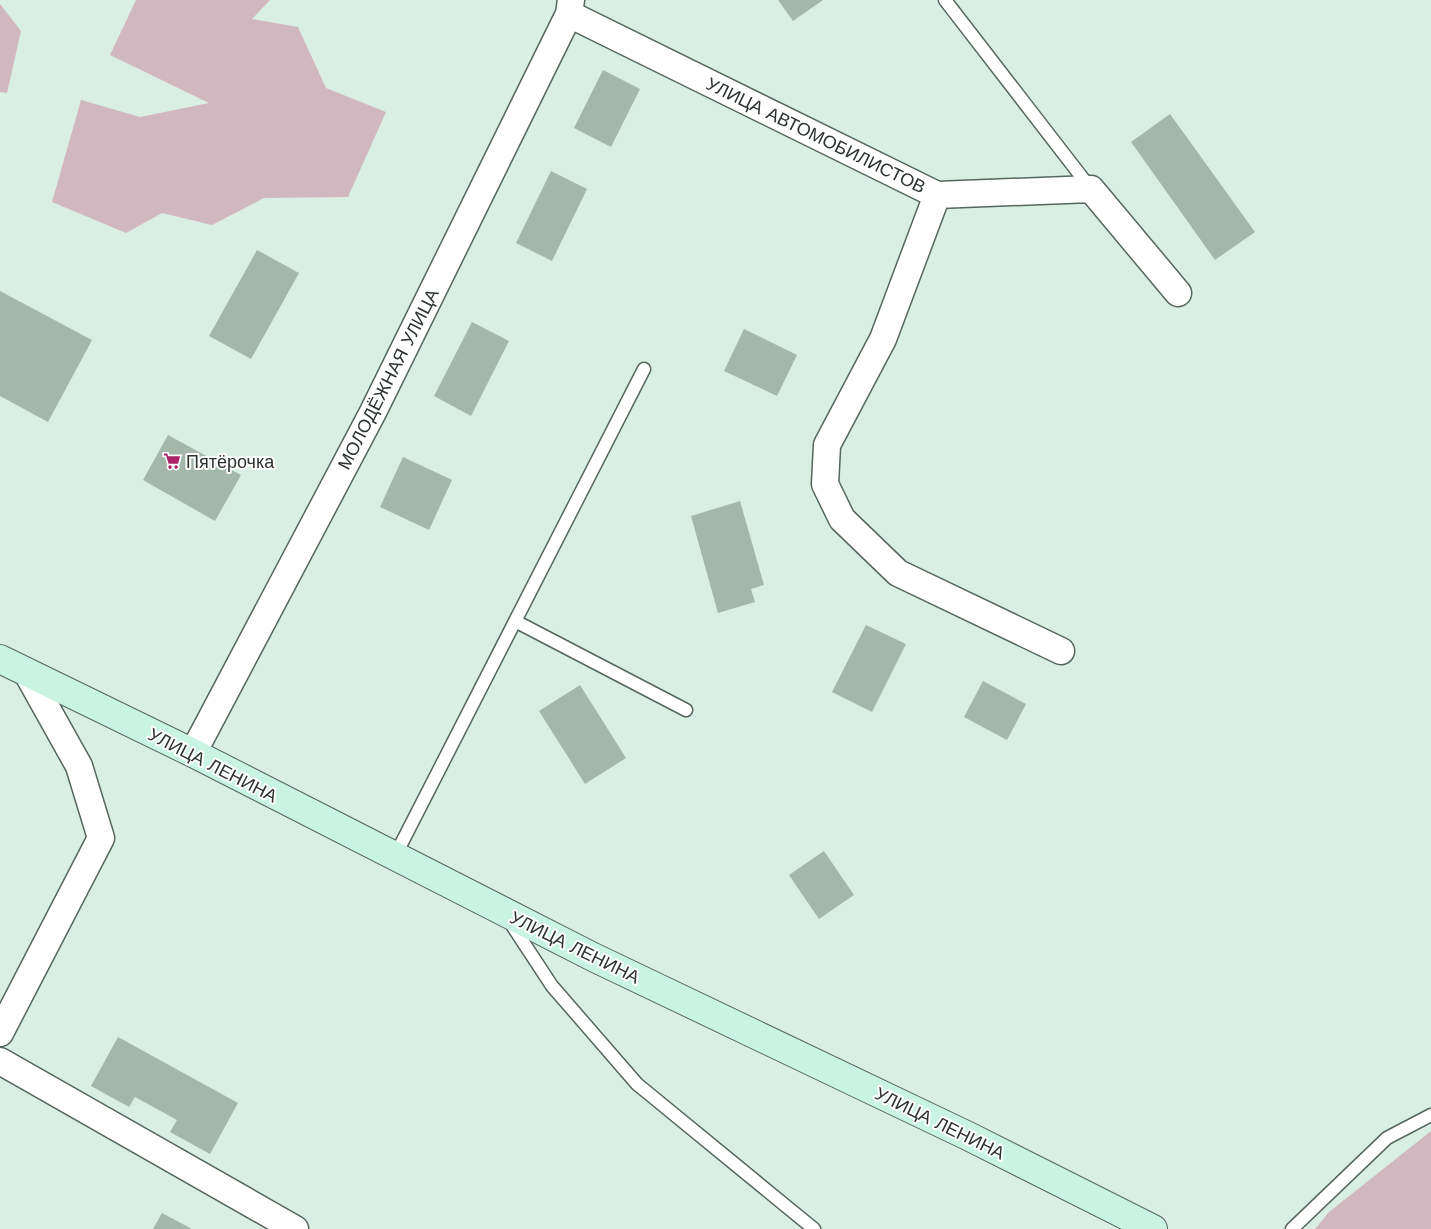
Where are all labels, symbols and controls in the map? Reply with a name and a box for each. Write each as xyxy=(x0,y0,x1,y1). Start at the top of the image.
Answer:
street label: УЛИЦА АВТОМОБИЛИСТОВ xyxy=(703,73,929,197)
street label: МОЛОДЁЖНАЯ УЛИЦА xyxy=(333,285,443,473)
supermarket icon: Пятёрочка xyxy=(162,451,182,471)
place label: Пятёрочка xyxy=(186,451,275,472)
street label: УЛИЦА ЛЕНИНА xyxy=(145,723,281,807)
street label: УЛИЦА ЛЕНИНА xyxy=(507,906,643,988)
street label: УЛИЦА ЛЕНИНА xyxy=(872,1082,1008,1164)

